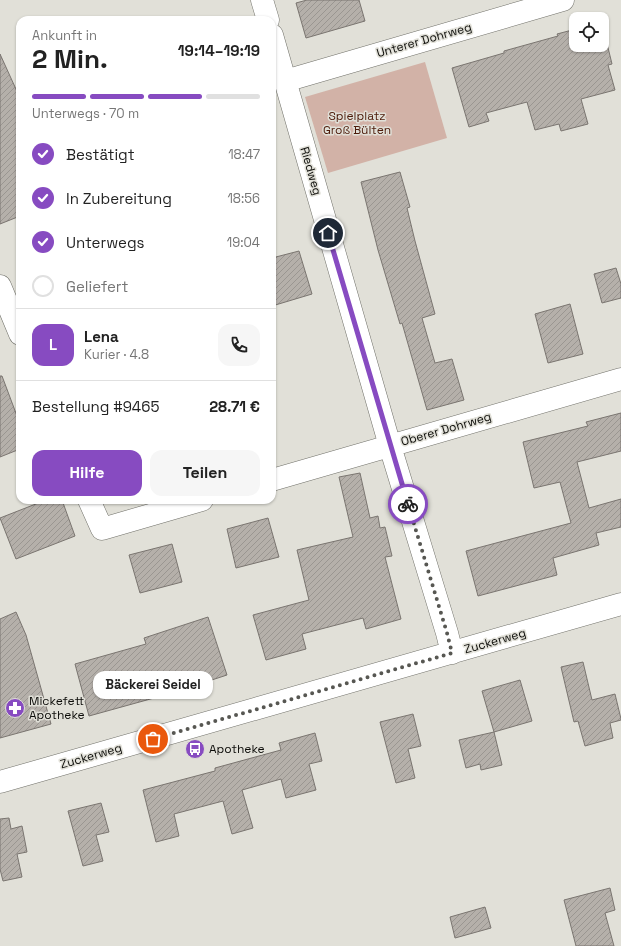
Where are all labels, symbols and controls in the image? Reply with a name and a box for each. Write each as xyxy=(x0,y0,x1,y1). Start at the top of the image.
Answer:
map controls xyxy=(569,12,609,52)
button: locate xyxy=(569,12,609,52)
street label: Unterer Dohrweg xyxy=(375,19,473,61)
text: Ankunft in xyxy=(32,27,97,44)
text: 19:14–19:19 xyxy=(178,41,260,60)
text: 2 Min. xyxy=(32,42,108,76)
text: Unterwegs · 70 m xyxy=(32,105,139,122)
park label: Spielplatz Groß Bülten xyxy=(323,108,391,138)
icon: check xyxy=(32,143,54,165)
text: Bestätigt xyxy=(66,145,135,164)
street label: Riedweg xyxy=(296,145,326,197)
text: 18:47 xyxy=(228,146,260,163)
icon: check xyxy=(32,187,54,209)
text: In Zubereitung xyxy=(66,189,172,208)
text: 18:56 xyxy=(227,190,260,207)
pin xyxy=(311,216,345,250)
icon: home xyxy=(317,222,339,244)
icon: check xyxy=(32,231,54,253)
text: Unterwegs xyxy=(66,233,144,252)
text: 19:04 xyxy=(227,234,260,251)
text: Geliefert xyxy=(66,277,128,296)
button: phone xyxy=(218,324,260,366)
text: Lena xyxy=(84,327,119,346)
text: L xyxy=(49,335,57,354)
text: Kurier · 4.8 xyxy=(84,346,149,363)
text: Bestellung #9465 xyxy=(32,397,159,416)
text: 28.71 € xyxy=(209,397,260,416)
street label: Oberer Dohrweg xyxy=(399,408,493,450)
button: Hilfe xyxy=(32,450,142,496)
button: Teilen xyxy=(150,450,260,496)
courier xyxy=(388,484,428,524)
icon: bike xyxy=(397,493,419,515)
street label: Zuckerweg xyxy=(462,625,528,657)
callout: Bäckerei Seidel xyxy=(93,671,213,699)
text: Bäckerei Seidel xyxy=(105,676,201,693)
place label: Mickefett Apotheke xyxy=(29,693,85,723)
pharmacy icon: Mickefett Apotheke xyxy=(4,697,26,719)
pin xyxy=(136,722,170,756)
icon: bag xyxy=(142,728,164,750)
bus stop icon: Apotheke xyxy=(184,738,206,760)
street label: Zuckerweg xyxy=(58,740,124,772)
place label: Apotheke xyxy=(209,741,265,757)

